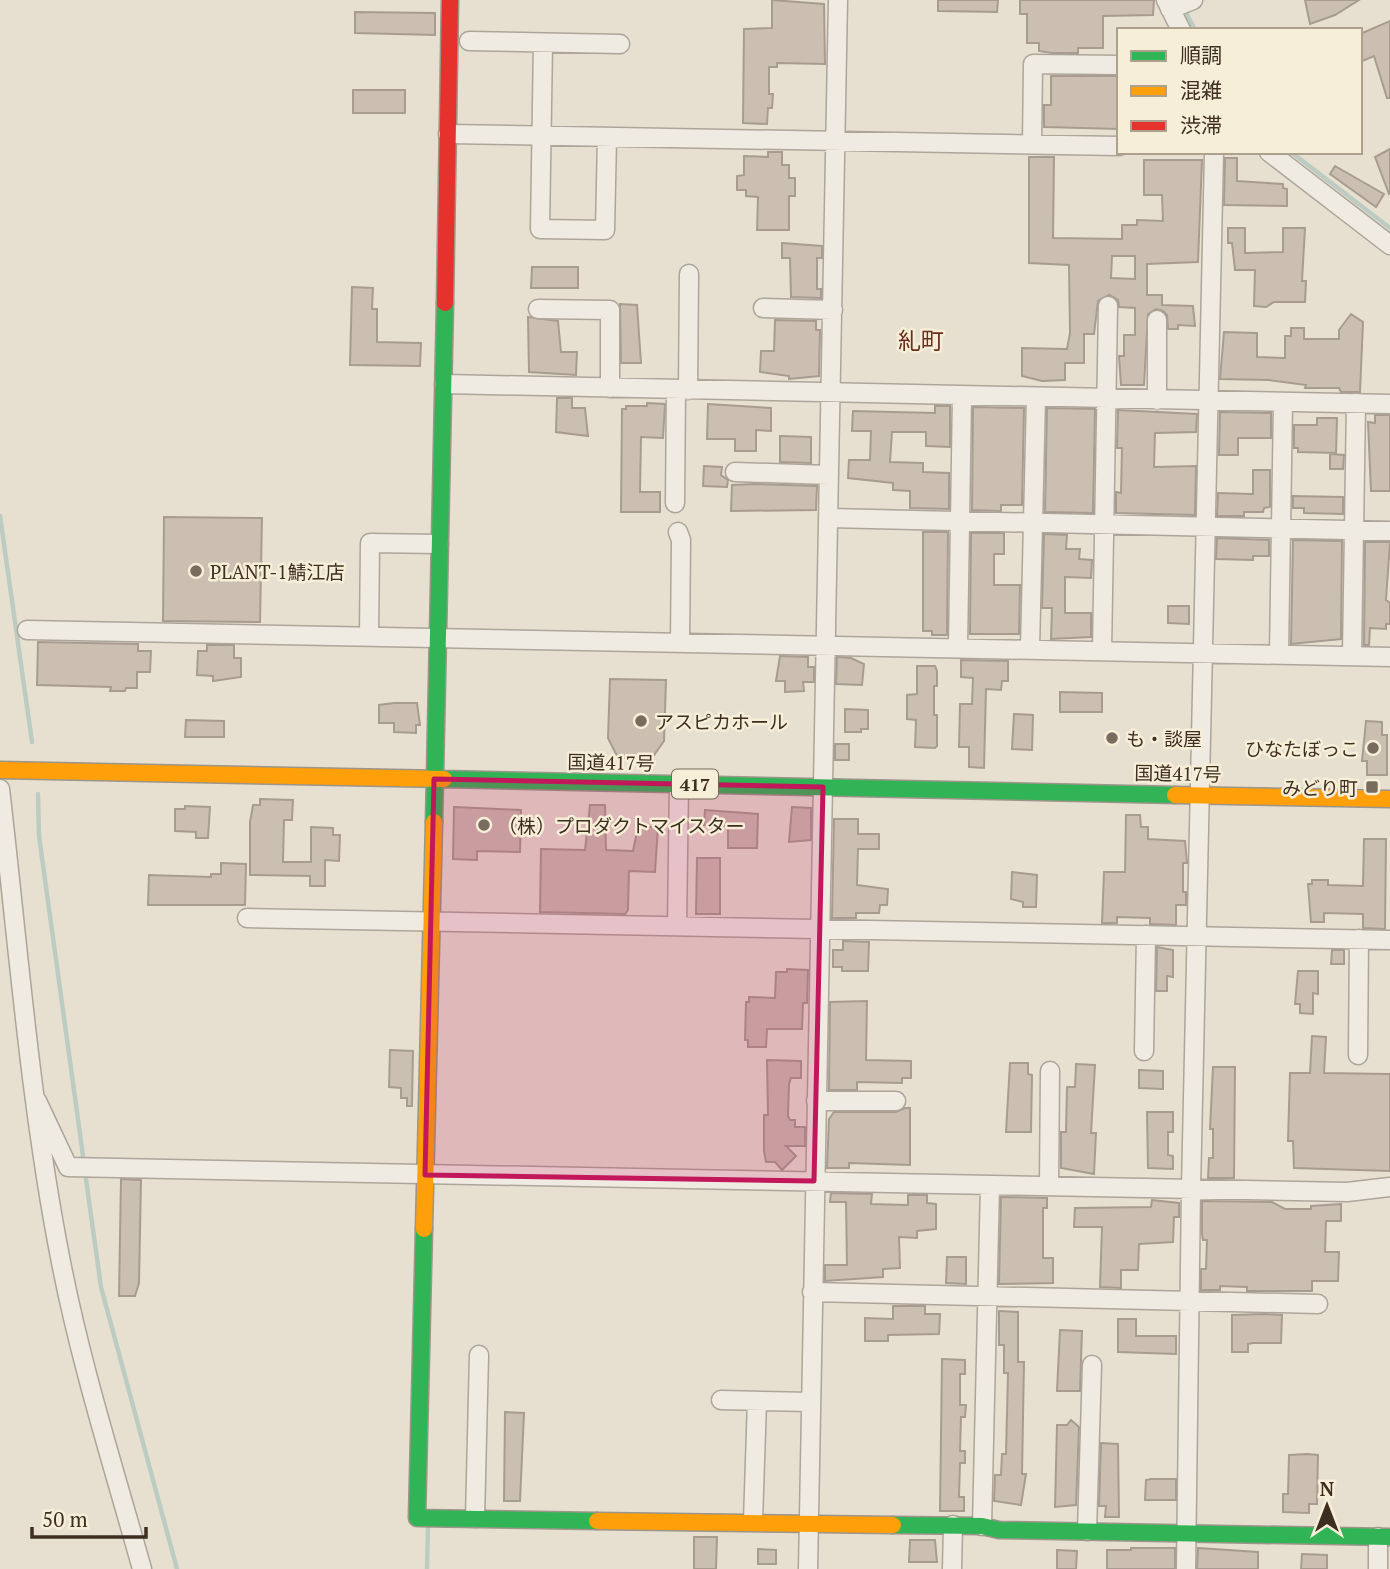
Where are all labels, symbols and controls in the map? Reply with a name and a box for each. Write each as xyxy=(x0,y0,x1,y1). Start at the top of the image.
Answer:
legend xyxy=(1117,28,1362,154)
text: 順調 xyxy=(1180,41,1222,69)
text: 混雑 xyxy=(1180,76,1222,104)
text: 渋滞 xyxy=(1180,111,1222,139)
district label: 糺町 xyxy=(898,325,944,356)
place label: PLANT-1鯖江店 xyxy=(210,559,344,584)
marker: PLANT-1鯖江店 xyxy=(188,563,204,579)
place label: アスピカホール xyxy=(655,709,788,734)
marker: アスピカホール xyxy=(633,713,649,729)
place label: も・談屋 xyxy=(1126,726,1202,751)
marker: も・談屋 xyxy=(1104,730,1120,746)
place label: ひなたぼっこ xyxy=(1245,736,1359,761)
marker: ひなたぼっこ xyxy=(1365,740,1381,756)
street label: 国道417号 xyxy=(567,749,655,775)
street label: 国道417号 xyxy=(1134,760,1222,786)
road number: 417 xyxy=(672,770,718,798)
place label: みどり町 xyxy=(1282,775,1358,800)
marker: みどり町 xyxy=(1364,779,1380,795)
place label: （株）プロダクトマイスター xyxy=(498,813,744,838)
marker: （株）プロダクトマイスター xyxy=(476,817,492,833)
north arrow xyxy=(1292,1471,1362,1541)
text: N xyxy=(1320,1476,1335,1501)
scale bar xyxy=(32,1496,145,1540)
text: 50 m xyxy=(42,1505,88,1533)

